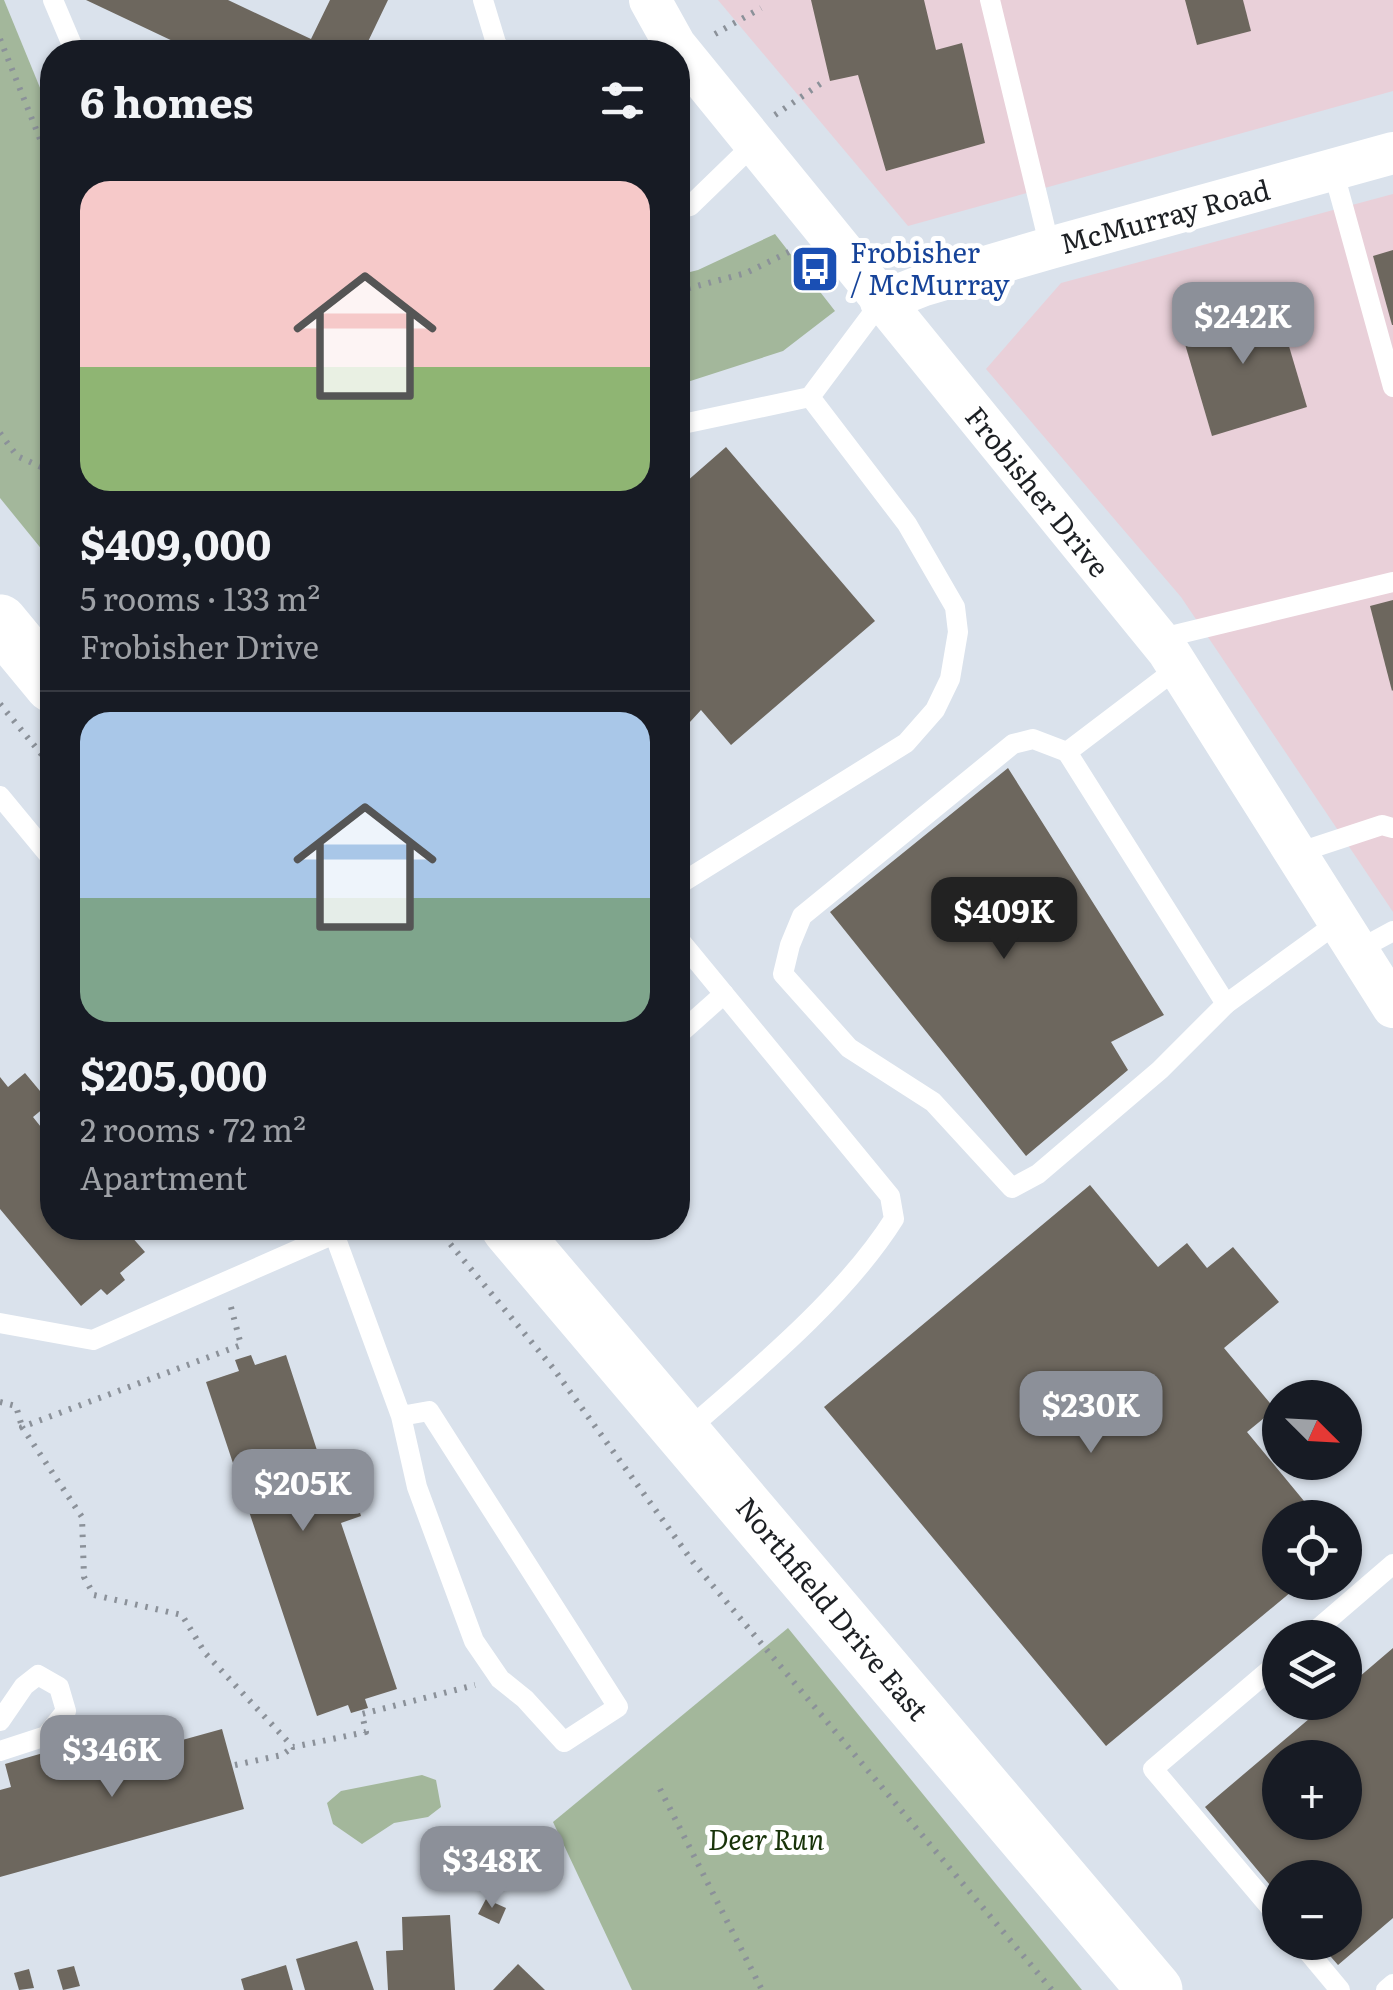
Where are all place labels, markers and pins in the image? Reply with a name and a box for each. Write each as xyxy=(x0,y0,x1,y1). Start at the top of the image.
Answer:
place label: Frobisher / McMurray xyxy=(850,230,1011,304)
bus stop icon: Frobisher / McMurray xyxy=(789,243,841,295)
pin: $242K xyxy=(1173,282,1313,367)
pin: $409K xyxy=(934,877,1074,962)
pin: $230K xyxy=(1021,1371,1161,1456)
pin: $205K xyxy=(233,1449,373,1534)
pin: $346K xyxy=(42,1715,182,1800)
pin: $348K xyxy=(422,1826,562,1911)

